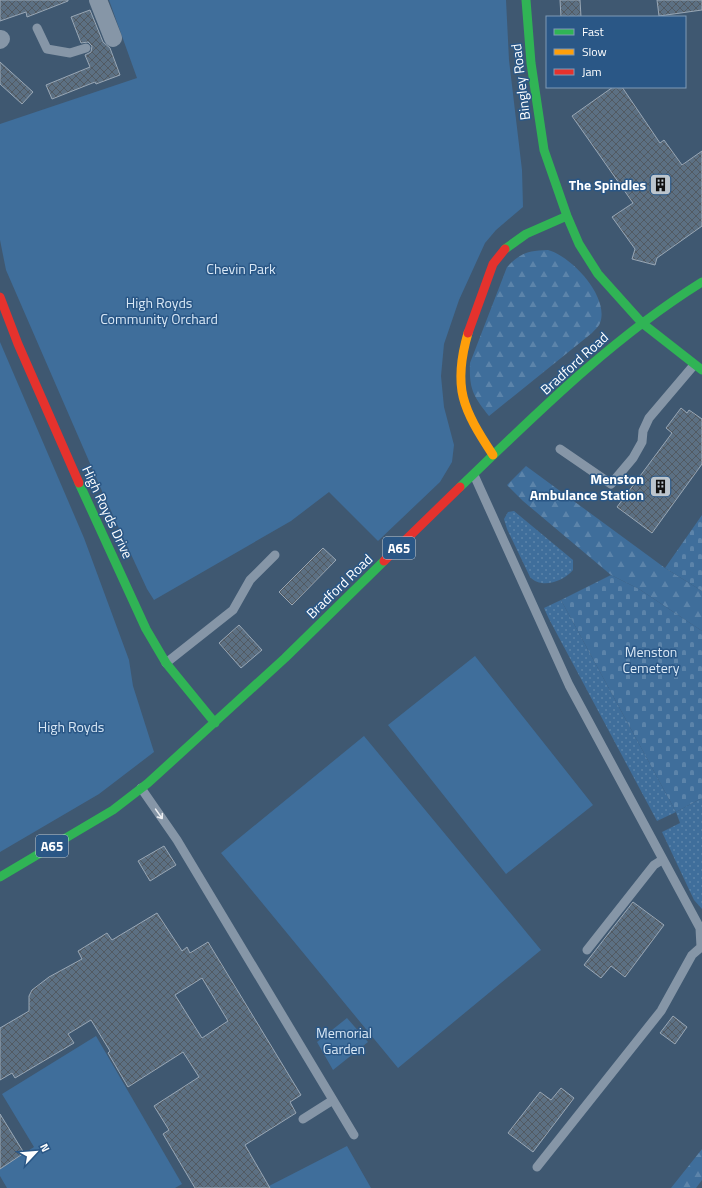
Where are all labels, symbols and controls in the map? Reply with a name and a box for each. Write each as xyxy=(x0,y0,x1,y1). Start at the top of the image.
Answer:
legend xyxy=(546,16,686,88)
text: Fast xyxy=(582,22,605,41)
text: Slow xyxy=(582,42,607,61)
street label: Bingley Road xyxy=(505,43,535,121)
text: Jam xyxy=(582,62,602,81)
building icon: The Spindles xyxy=(648,171,674,197)
place label: The Spindles xyxy=(569,174,646,195)
park label: Chevin Park xyxy=(206,258,276,279)
park label: High Royds Community Orchard xyxy=(100,292,218,329)
street label: Bradford Road xyxy=(535,327,613,399)
street label: High Royds Drive xyxy=(77,462,139,562)
place label: Menston Ambulance Station xyxy=(530,468,644,505)
building icon: Menston Ambulance Station xyxy=(647,473,673,499)
road number: A65 xyxy=(383,537,415,559)
street label: Bradford Road xyxy=(301,549,377,623)
park label: Menston Cemetery xyxy=(623,641,680,678)
park label: High Royds xyxy=(38,716,104,737)
one-way arrow xyxy=(155,808,163,819)
road number: A65 xyxy=(36,835,68,857)
park label: Memorial Garden xyxy=(316,1022,372,1059)
north arrow xyxy=(16,1132,56,1172)
text: N xyxy=(36,1141,54,1155)

